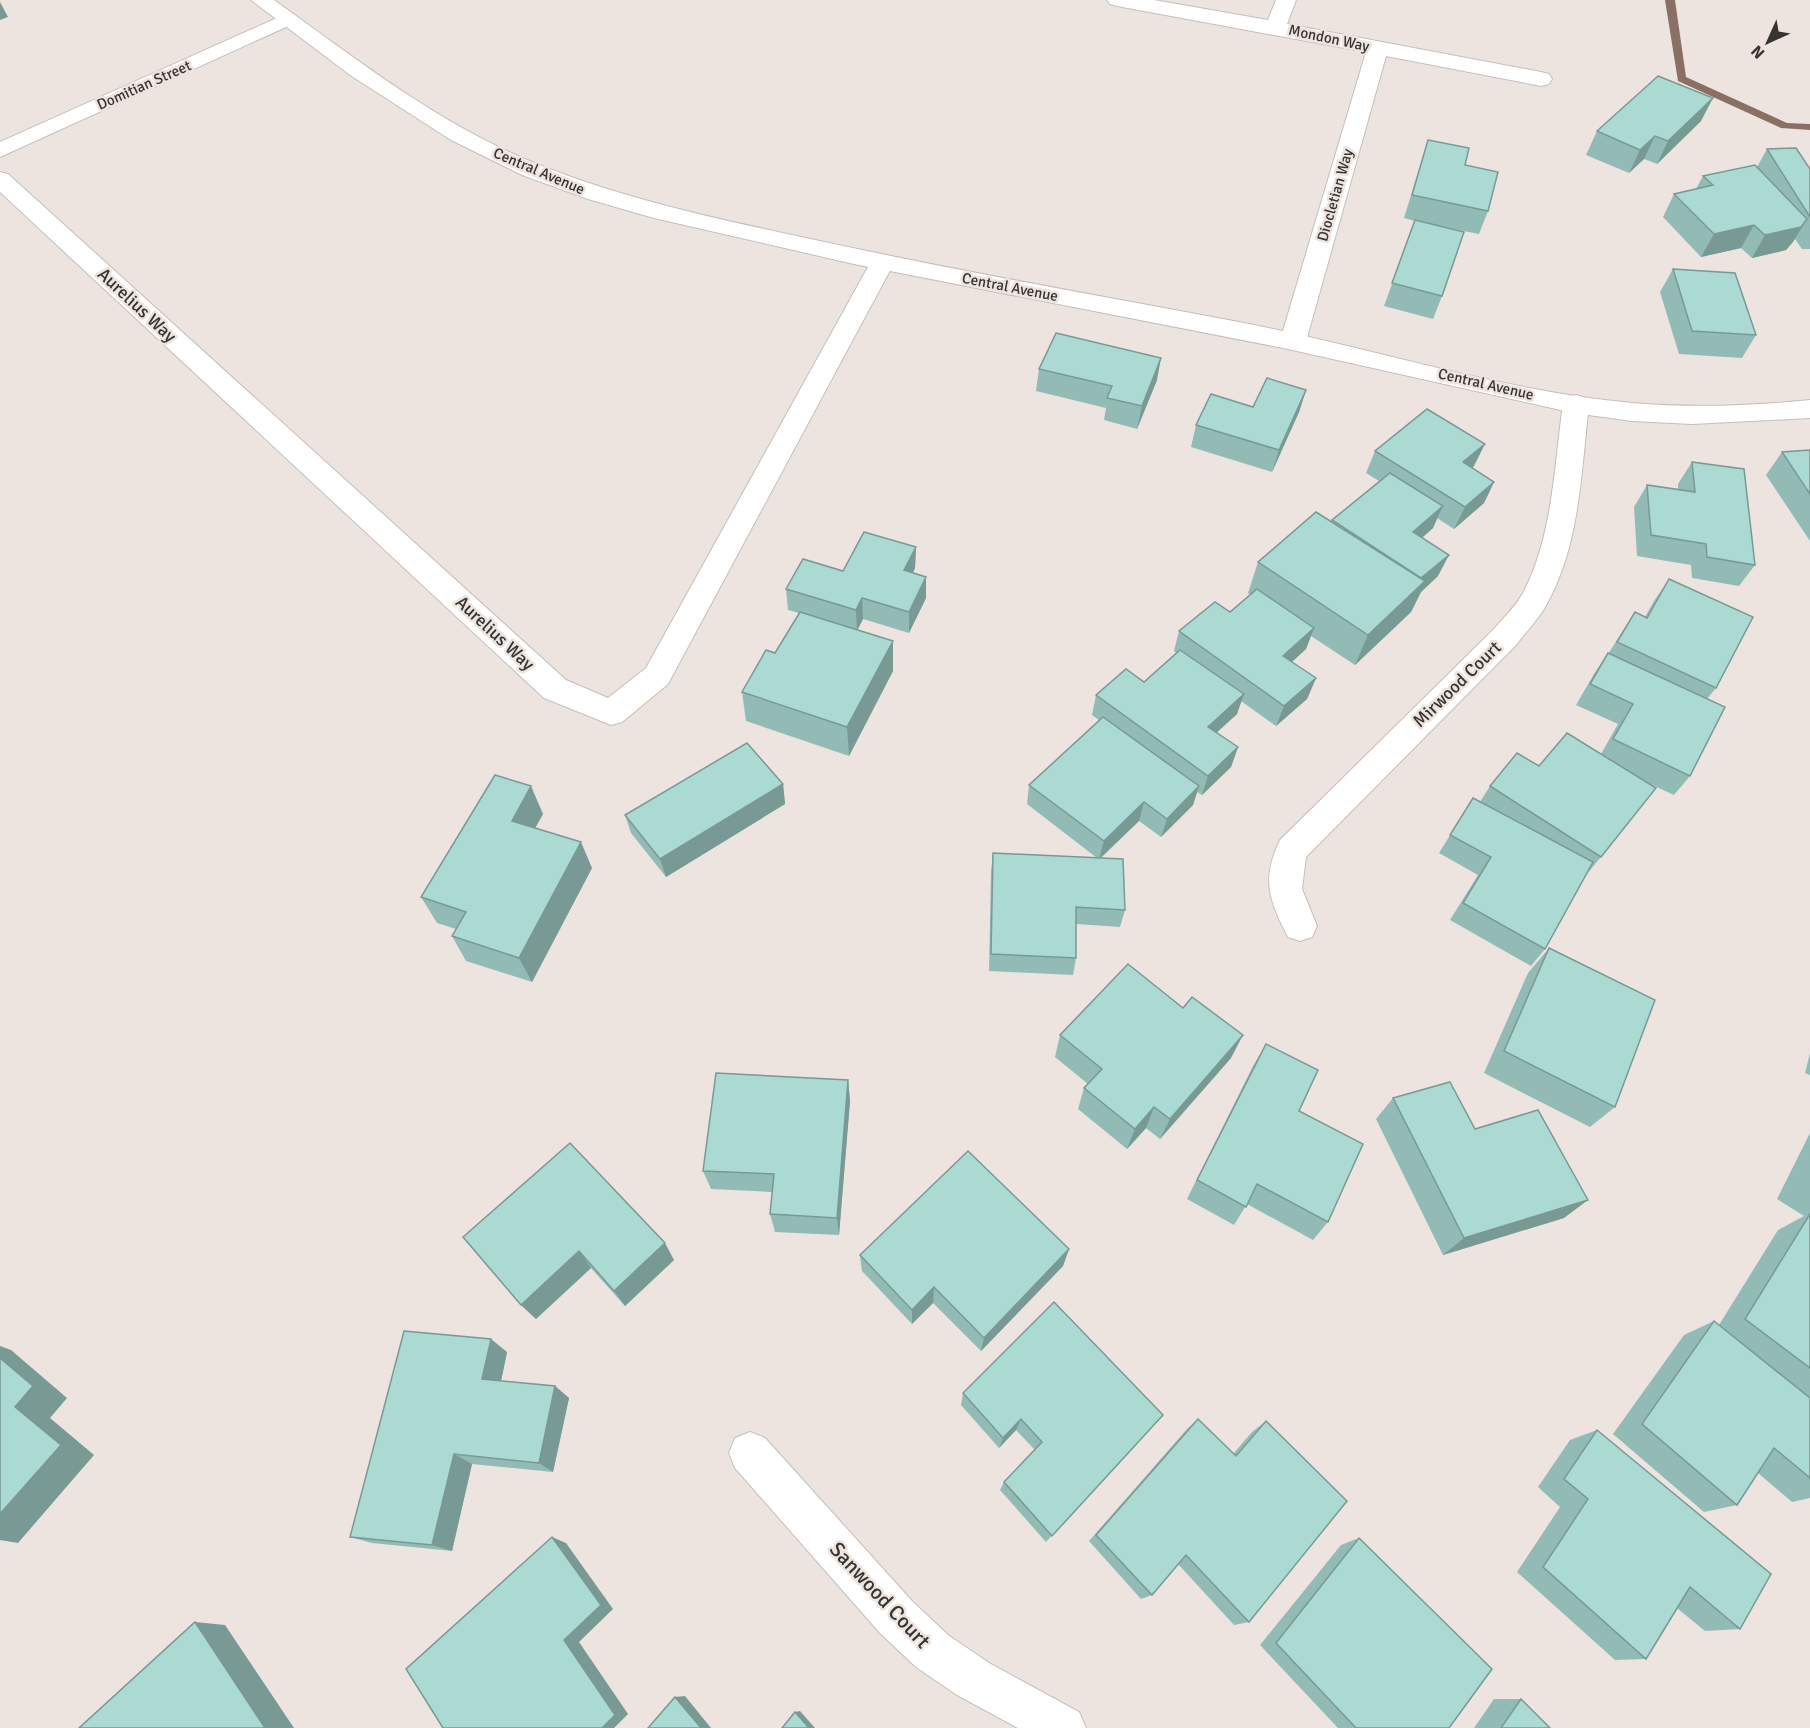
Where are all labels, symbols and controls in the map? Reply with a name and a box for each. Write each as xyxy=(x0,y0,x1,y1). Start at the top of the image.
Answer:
north arrow xyxy=(1738,12,1798,72)
street label: Mondon Way xyxy=(1287,21,1371,55)
text: N xyxy=(1747,41,1769,63)
street label: Domitian Street xyxy=(94,56,194,114)
street label: Central Avenue xyxy=(491,144,587,198)
street label: Diocletian Way xyxy=(1313,147,1357,243)
street label: Aurelius Way xyxy=(93,263,181,347)
street label: Central Avenue xyxy=(960,269,1060,305)
street label: Central Avenue xyxy=(1436,364,1536,404)
street label: Aurelius Way xyxy=(451,591,539,675)
street label: Mirwood Court xyxy=(1408,636,1506,732)
street label: Sanwood Court xyxy=(824,1536,936,1654)

